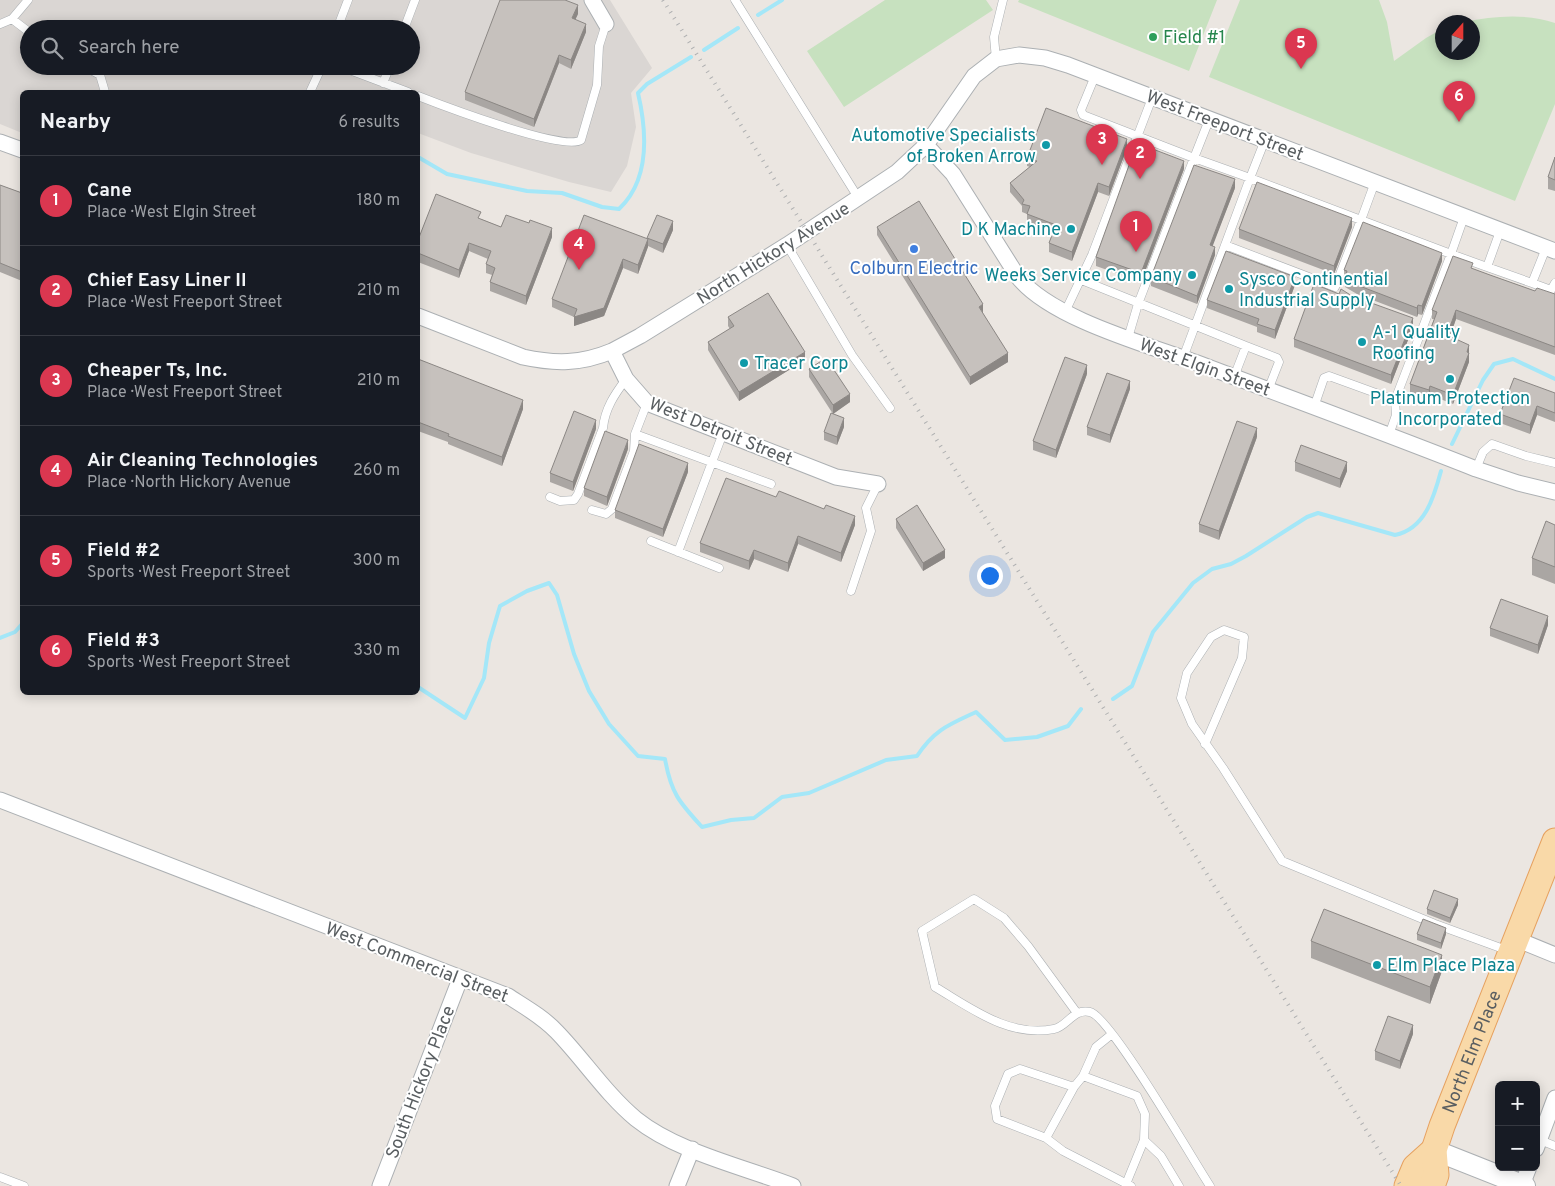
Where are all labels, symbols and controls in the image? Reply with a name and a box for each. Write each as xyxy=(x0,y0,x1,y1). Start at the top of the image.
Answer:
north arrow xyxy=(1435,15,1480,60)
search box xyxy=(20,20,420,75)
place label: Field #1 xyxy=(1163,27,1225,50)
pin: 5 xyxy=(1285,28,1317,69)
marker: Field #1 xyxy=(1147,31,1159,43)
icon: search xyxy=(38,34,66,62)
text: Search here xyxy=(78,36,180,60)
pin: 6 xyxy=(1443,81,1475,122)
street label: West Freeport Street xyxy=(1142,86,1307,167)
text: Nearby xyxy=(40,109,111,136)
text: 6 results xyxy=(338,113,400,133)
pin: 3 xyxy=(1086,124,1118,165)
place label: Automotive Specialists of Broken Arrow xyxy=(851,125,1036,169)
pin: 2 xyxy=(1124,138,1156,179)
marker: Automotive Specialists of Broken Arrow xyxy=(1040,139,1052,151)
text: Cane xyxy=(87,179,132,203)
text: 1 xyxy=(53,191,59,211)
text: 180 m xyxy=(357,191,400,211)
street label: North Hickory Avenue xyxy=(693,198,855,311)
text: Place · West Elgin Street xyxy=(87,203,256,223)
pin: 1 xyxy=(1120,211,1152,252)
place label: D K Machine xyxy=(961,219,1061,242)
marker: D K Machine xyxy=(1065,223,1077,235)
pin: 4 xyxy=(563,229,595,270)
marker: Colburn Electric xyxy=(908,243,920,255)
place label: Colburn Electric xyxy=(849,258,979,281)
place label: Weeks Service Company xyxy=(984,265,1182,288)
text: Chief Easy Liner II xyxy=(87,269,247,293)
marker: Weeks Service Company xyxy=(1186,269,1198,281)
place label: Sysco Continential Industrial Supply xyxy=(1239,269,1388,313)
text: 2 xyxy=(51,281,61,301)
text: 210 m xyxy=(357,281,400,301)
marker: Sysco Continential Industrial Supply xyxy=(1223,283,1235,295)
text: Place · West Freeport Street xyxy=(87,293,282,313)
place label: A-1 Quality Roofing xyxy=(1372,322,1460,366)
street label: West Elgin Street xyxy=(1136,334,1273,403)
marker: A-1 Quality Roofing xyxy=(1356,336,1368,348)
place label: Tracer Corp xyxy=(754,353,848,376)
marker: Tracer Corp xyxy=(738,357,750,369)
text: Cheaper Ts, Inc. xyxy=(87,359,227,383)
text: 3 xyxy=(51,371,61,391)
text: 210 m xyxy=(357,371,400,391)
marker: Platinum Protection Incorporated xyxy=(1444,373,1456,385)
text: Place · West Freeport Street xyxy=(87,383,282,403)
place label: Platinum Protection Incorporated xyxy=(1370,388,1530,432)
street label: West Detroit Street xyxy=(645,393,796,472)
text: Air Cleaning Technologies xyxy=(87,449,318,473)
text: 4 xyxy=(51,461,61,481)
text: 260 m xyxy=(353,461,400,481)
text: Place · North Hickory Avenue xyxy=(87,473,291,493)
text: Field #2 xyxy=(87,539,160,563)
text: 5 xyxy=(51,551,61,571)
text: 300 m xyxy=(353,551,400,571)
text: Sports · West Freeport Street xyxy=(87,563,290,583)
your location xyxy=(977,563,1003,589)
text: Field #3 xyxy=(87,629,160,653)
text: 6 xyxy=(51,641,61,661)
text: 330 m xyxy=(353,641,400,661)
text: Sports · West Freeport Street xyxy=(87,653,290,673)
street label: West Commercial Street xyxy=(322,918,511,1009)
place label: Elm Place Plaza xyxy=(1387,955,1515,978)
marker: Elm Place Plaza xyxy=(1371,959,1383,971)
street label: North Elm Place xyxy=(1438,987,1508,1117)
street label: South Hickory Place xyxy=(382,1003,461,1162)
map controls xyxy=(1495,1081,1540,1171)
button: + xyxy=(1495,1081,1540,1126)
button: − xyxy=(1495,1126,1540,1171)

